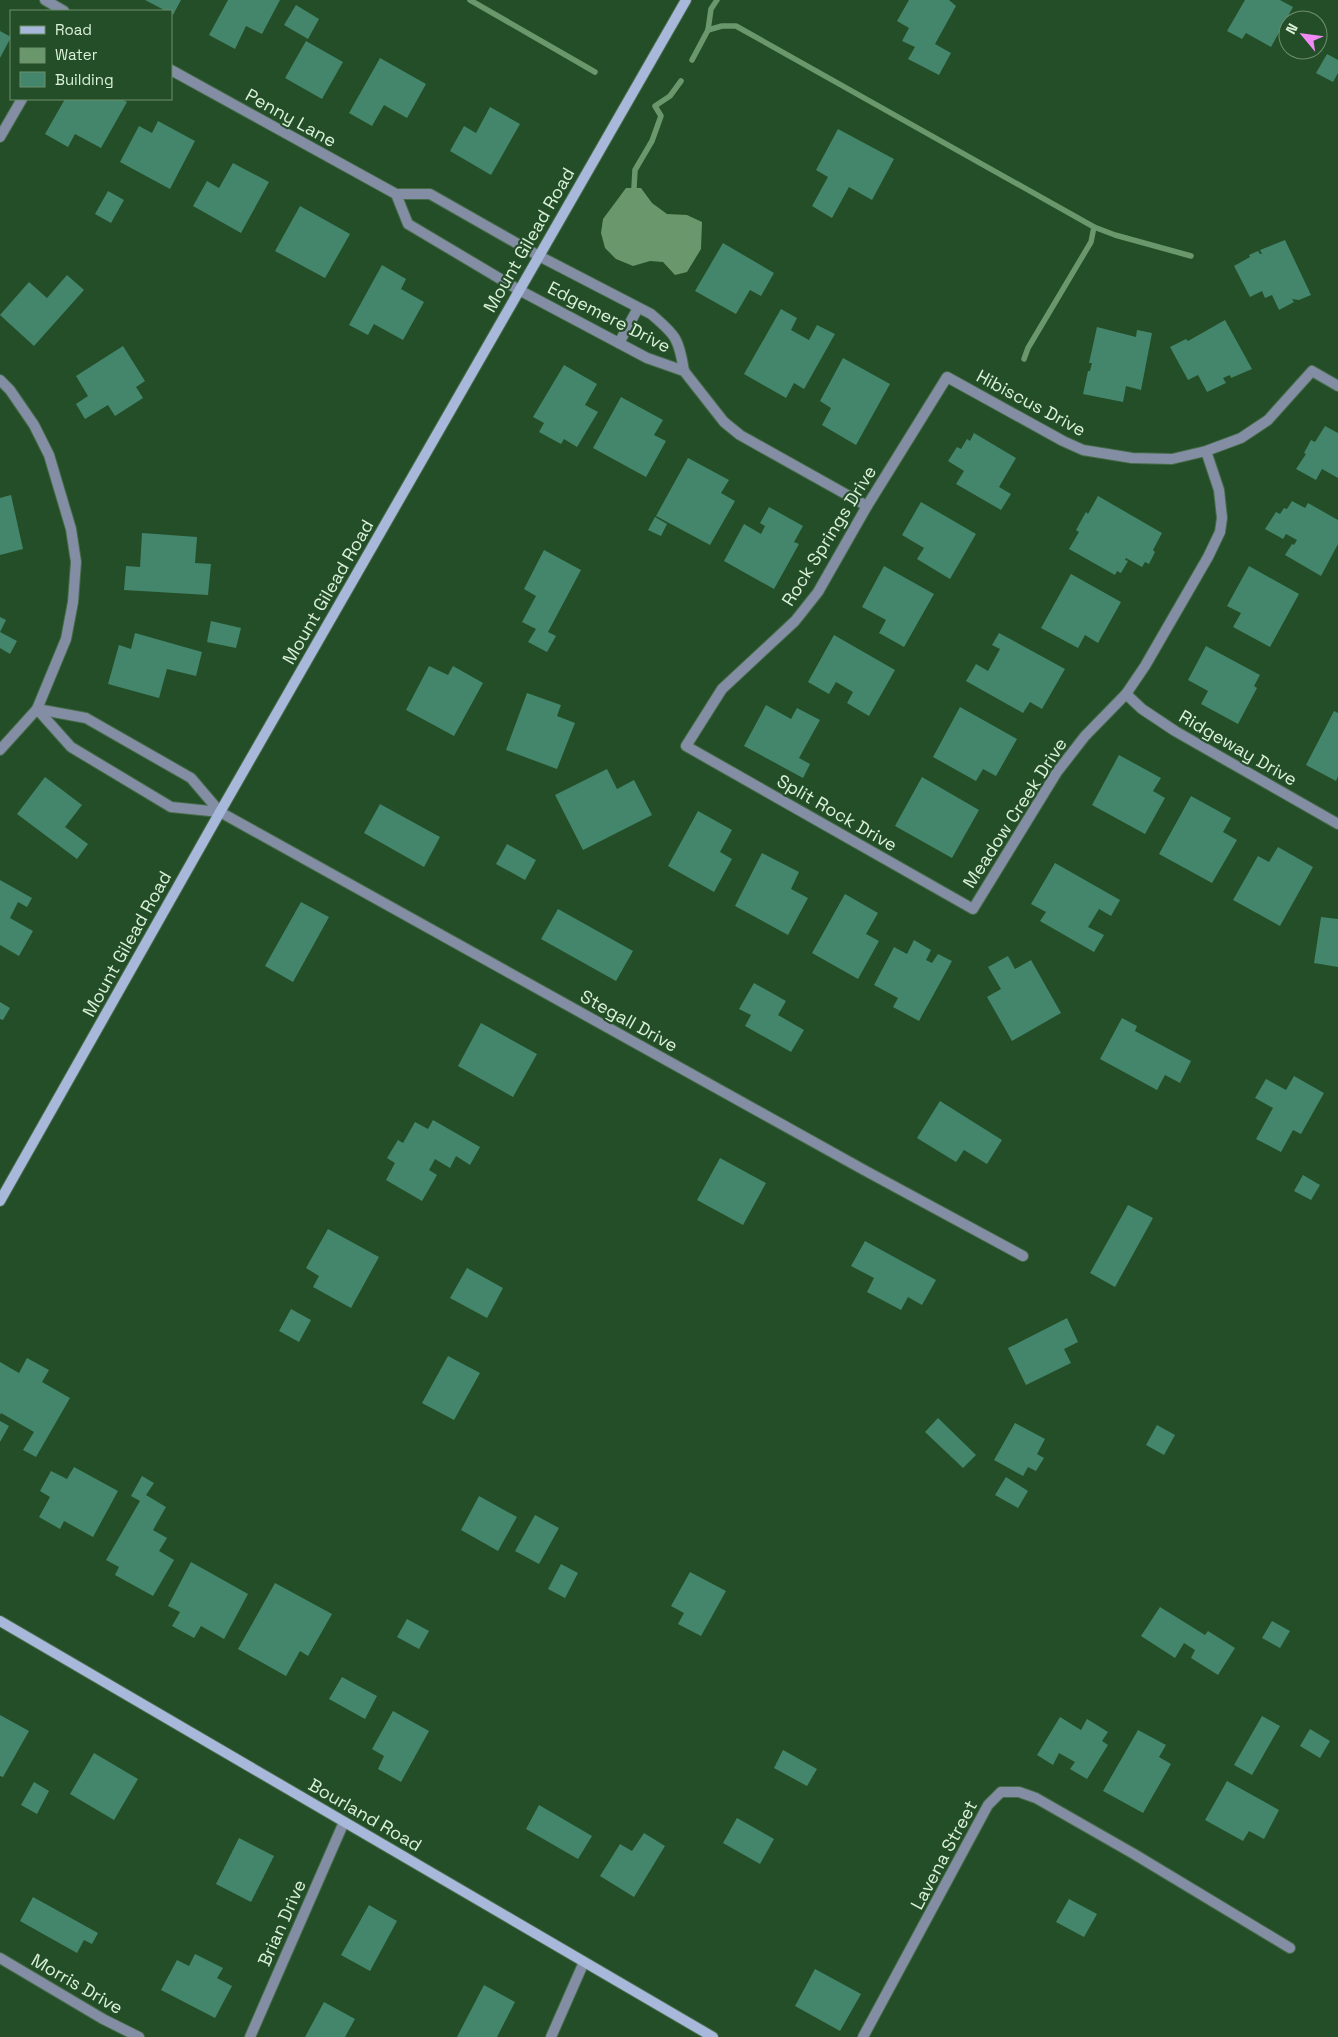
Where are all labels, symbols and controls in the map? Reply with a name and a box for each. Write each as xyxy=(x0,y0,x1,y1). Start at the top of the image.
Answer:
legend xyxy=(10,10,172,100)
north arrow xyxy=(1278,10,1328,60)
text: Road xyxy=(55,20,92,39)
text: N xyxy=(1281,20,1302,37)
text: Water xyxy=(55,45,98,64)
text: Building xyxy=(55,70,114,89)
street label: Penny Lane xyxy=(242,83,341,152)
street label: Mount Gilead Road xyxy=(478,163,579,316)
street label: Edgemere Drive xyxy=(544,276,675,357)
street label: Hibiscus Drive xyxy=(973,364,1090,441)
street label: Rock Springs Drive xyxy=(776,461,881,610)
street label: Mount Gilead Road xyxy=(277,515,378,668)
street label: Ridgeway Drive xyxy=(1175,704,1301,791)
street label: Meadow Creek Drive xyxy=(957,733,1072,892)
street label: Split Rock Drive xyxy=(773,769,901,856)
street label: Mount Gilead Road xyxy=(77,867,176,1021)
street label: Stegall Drive xyxy=(576,984,682,1057)
street label: Bourland Road xyxy=(305,1773,426,1856)
street label: Lavena Street xyxy=(905,1796,982,1913)
street label: Brian Drive xyxy=(252,1876,311,1970)
street label: Morris Drive xyxy=(27,1948,127,2019)

